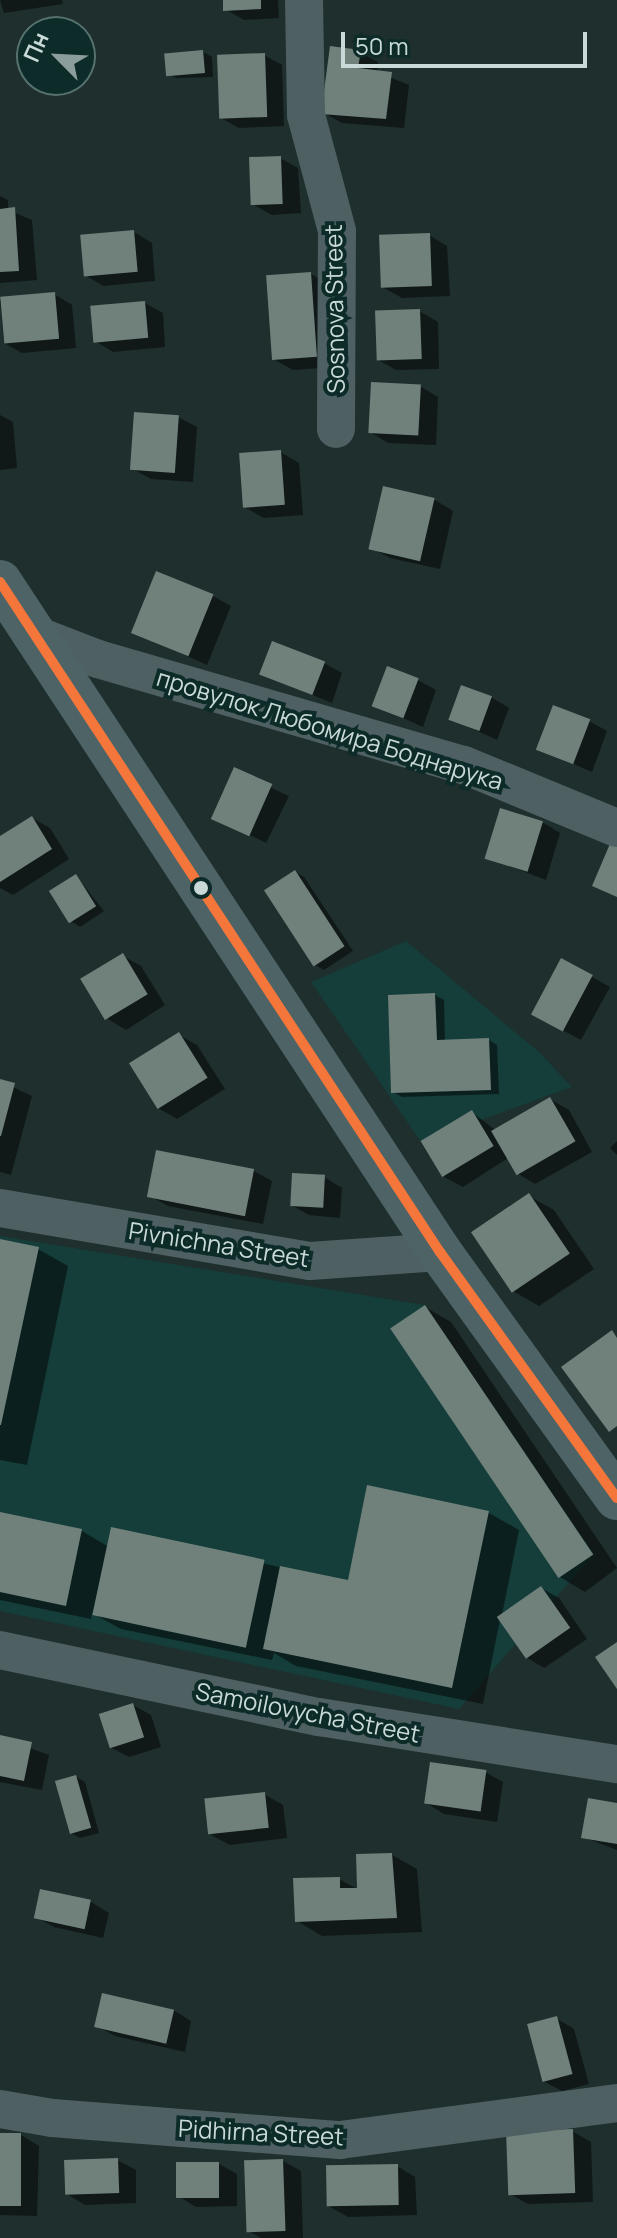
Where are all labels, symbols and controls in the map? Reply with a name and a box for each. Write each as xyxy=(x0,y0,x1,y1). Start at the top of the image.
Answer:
north arrow xyxy=(16,16,96,96)
scale bar xyxy=(345,16,591,66)
text: Пн xyxy=(16,27,56,67)
text: 50 m xyxy=(355,29,409,62)
street label: Sosnova Street xyxy=(318,224,350,394)
street label: провулок Любомира Боднарука xyxy=(153,663,507,795)
unlabelled marker xyxy=(193,880,209,896)
street label: Pivnichna Street xyxy=(127,1215,311,1273)
street label: Samoilovycha Street xyxy=(193,1676,423,1748)
street label: Pidhirna Street xyxy=(178,2113,344,2151)

